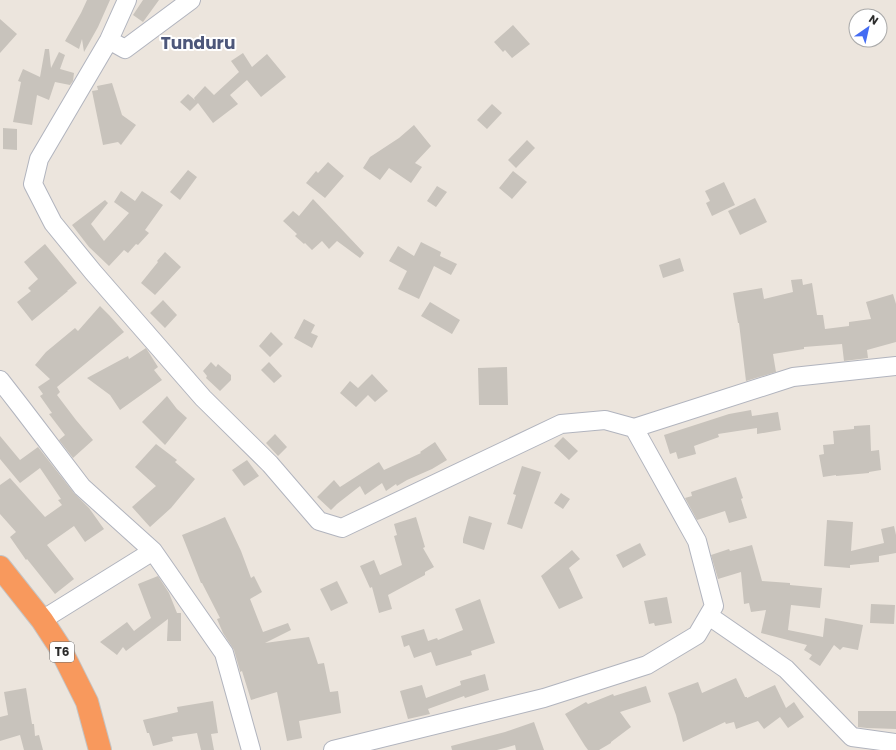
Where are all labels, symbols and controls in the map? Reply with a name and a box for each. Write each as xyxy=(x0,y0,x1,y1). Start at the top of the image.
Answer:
north arrow xyxy=(848,8,888,48)
text: N xyxy=(866,11,881,29)
district label: Tunduru xyxy=(161,31,235,55)
road number: T6 xyxy=(50,642,74,662)

